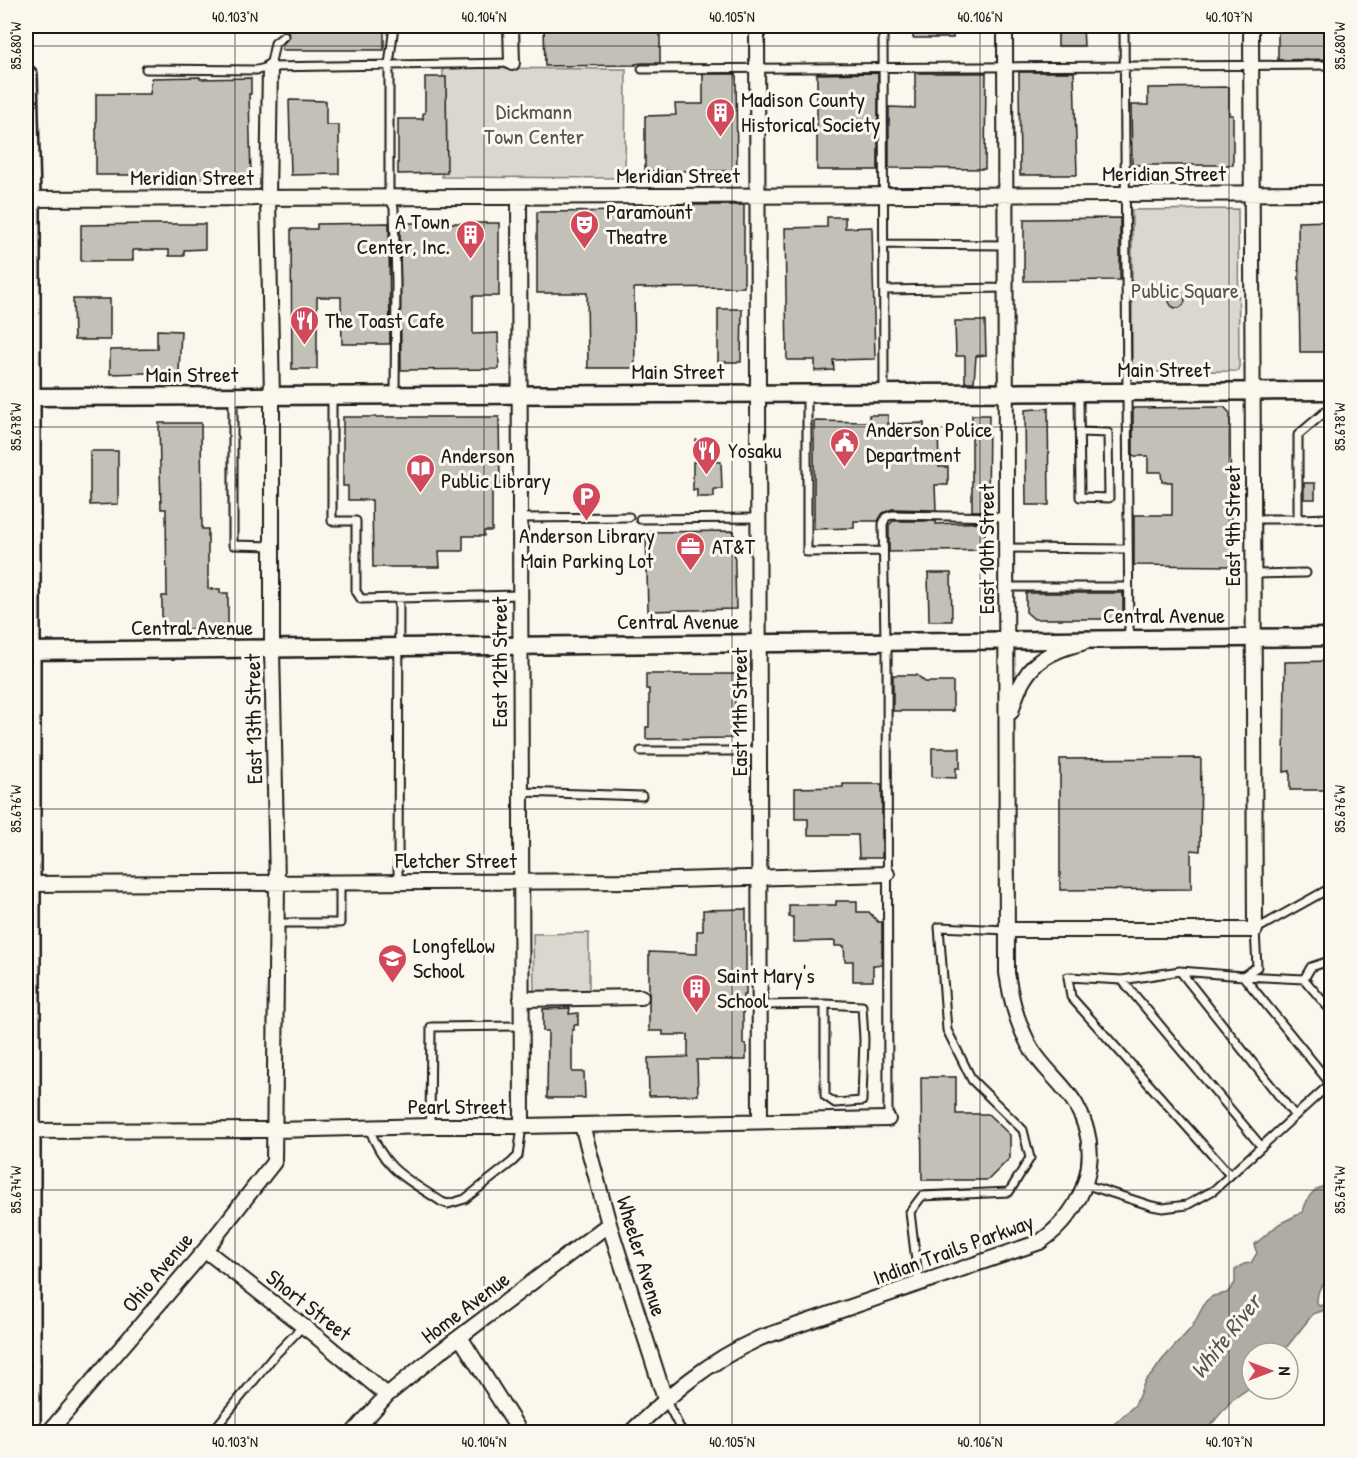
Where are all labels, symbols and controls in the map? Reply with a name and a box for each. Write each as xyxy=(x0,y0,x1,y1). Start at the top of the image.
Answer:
text: 40.103°N xyxy=(212,6,258,27)
text: 40.104°N xyxy=(462,6,506,27)
text: 40.105°N xyxy=(709,6,755,27)
text: 40.106°N xyxy=(957,6,1003,27)
text: 40.107°N xyxy=(1206,6,1252,27)
text: 85.680°W xyxy=(5,21,26,70)
text: 85.680°W xyxy=(1329,21,1350,70)
place label: Madison County Historical Society xyxy=(741,84,881,139)
park label: Dickmann Town Center xyxy=(484,96,584,151)
building icon: Madison County Historical Society xyxy=(704,96,736,138)
street label: Meridian Street xyxy=(1102,158,1226,188)
street label: Meridian Street xyxy=(616,160,740,190)
street label: Meridian Street xyxy=(130,162,254,192)
place label: Paramount Theatre xyxy=(606,196,693,251)
place label: A Town Center, Inc. xyxy=(357,206,450,261)
theatre icon: Paramount Theatre xyxy=(569,208,601,250)
building icon: A Town Center, Inc. xyxy=(455,218,487,260)
park label: Public Square xyxy=(1131,275,1239,305)
restaurant icon: The Toast Cafe xyxy=(288,304,320,346)
place label: The Toast Cafe xyxy=(325,305,445,335)
street label: Main Street xyxy=(1118,354,1211,384)
street label: Main Street xyxy=(632,356,725,386)
street label: Main Street xyxy=(146,359,239,389)
text: 85.678°W xyxy=(5,402,26,451)
text: 85.678°W xyxy=(1329,402,1350,451)
place label: Anderson Police Department xyxy=(866,414,993,469)
public building icon: Anderson Police Department xyxy=(829,426,861,468)
restaurant icon: Yosaku xyxy=(691,434,723,476)
place label: Yosaku xyxy=(728,435,782,465)
place label: Anderson Public Library xyxy=(441,440,551,495)
library icon: Anderson Public Library xyxy=(404,452,436,494)
street label: East 9th Street xyxy=(1217,465,1247,586)
parking icon: Anderson Library Main Parking Lot xyxy=(571,480,603,522)
street label: East 10th Street xyxy=(971,483,1001,614)
place label: Anderson Library Main Parking Lot xyxy=(519,520,655,575)
office icon: AT&T xyxy=(675,530,707,572)
place label: AT&T xyxy=(712,531,756,561)
street label: East 12th Street xyxy=(484,596,514,727)
street label: Central Avenue xyxy=(1103,600,1225,630)
street label: Central Avenue xyxy=(617,606,739,636)
street label: Central Avenue xyxy=(131,612,253,642)
street label: East 11th Street xyxy=(724,647,754,776)
street label: East 13th Street xyxy=(237,653,269,784)
text: 85.676°W xyxy=(5,784,26,833)
text: 85.676°W xyxy=(1329,784,1350,833)
street label: Fletcher Street xyxy=(394,845,517,875)
place label: Longfellow School xyxy=(413,930,495,985)
school or university icon: Longfellow School xyxy=(376,942,408,984)
place label: Saint Mary's School xyxy=(717,960,815,1015)
building icon: Saint Mary's School xyxy=(680,972,712,1014)
street label: Pearl Street xyxy=(408,1091,507,1121)
text: 85.674°W xyxy=(5,1165,26,1214)
text: 85.674°W xyxy=(1329,1165,1350,1214)
street label: Wheeler Avenue xyxy=(609,1192,675,1320)
street label: Indian Trails Parkway xyxy=(869,1206,1037,1292)
street label: Ohio Avenue xyxy=(115,1225,200,1318)
street label: Short Street xyxy=(260,1262,358,1348)
street label: Home Avenue xyxy=(415,1264,516,1350)
water label: White River xyxy=(1182,1285,1270,1385)
north arrow xyxy=(1240,1341,1300,1401)
text: N xyxy=(1274,1367,1296,1376)
text: 40.103°N xyxy=(212,1431,258,1452)
text: 40.104°N xyxy=(462,1431,506,1452)
text: 40.105°N xyxy=(709,1431,755,1452)
text: 40.106°N xyxy=(957,1431,1003,1452)
text: 40.107°N xyxy=(1206,1431,1252,1452)

